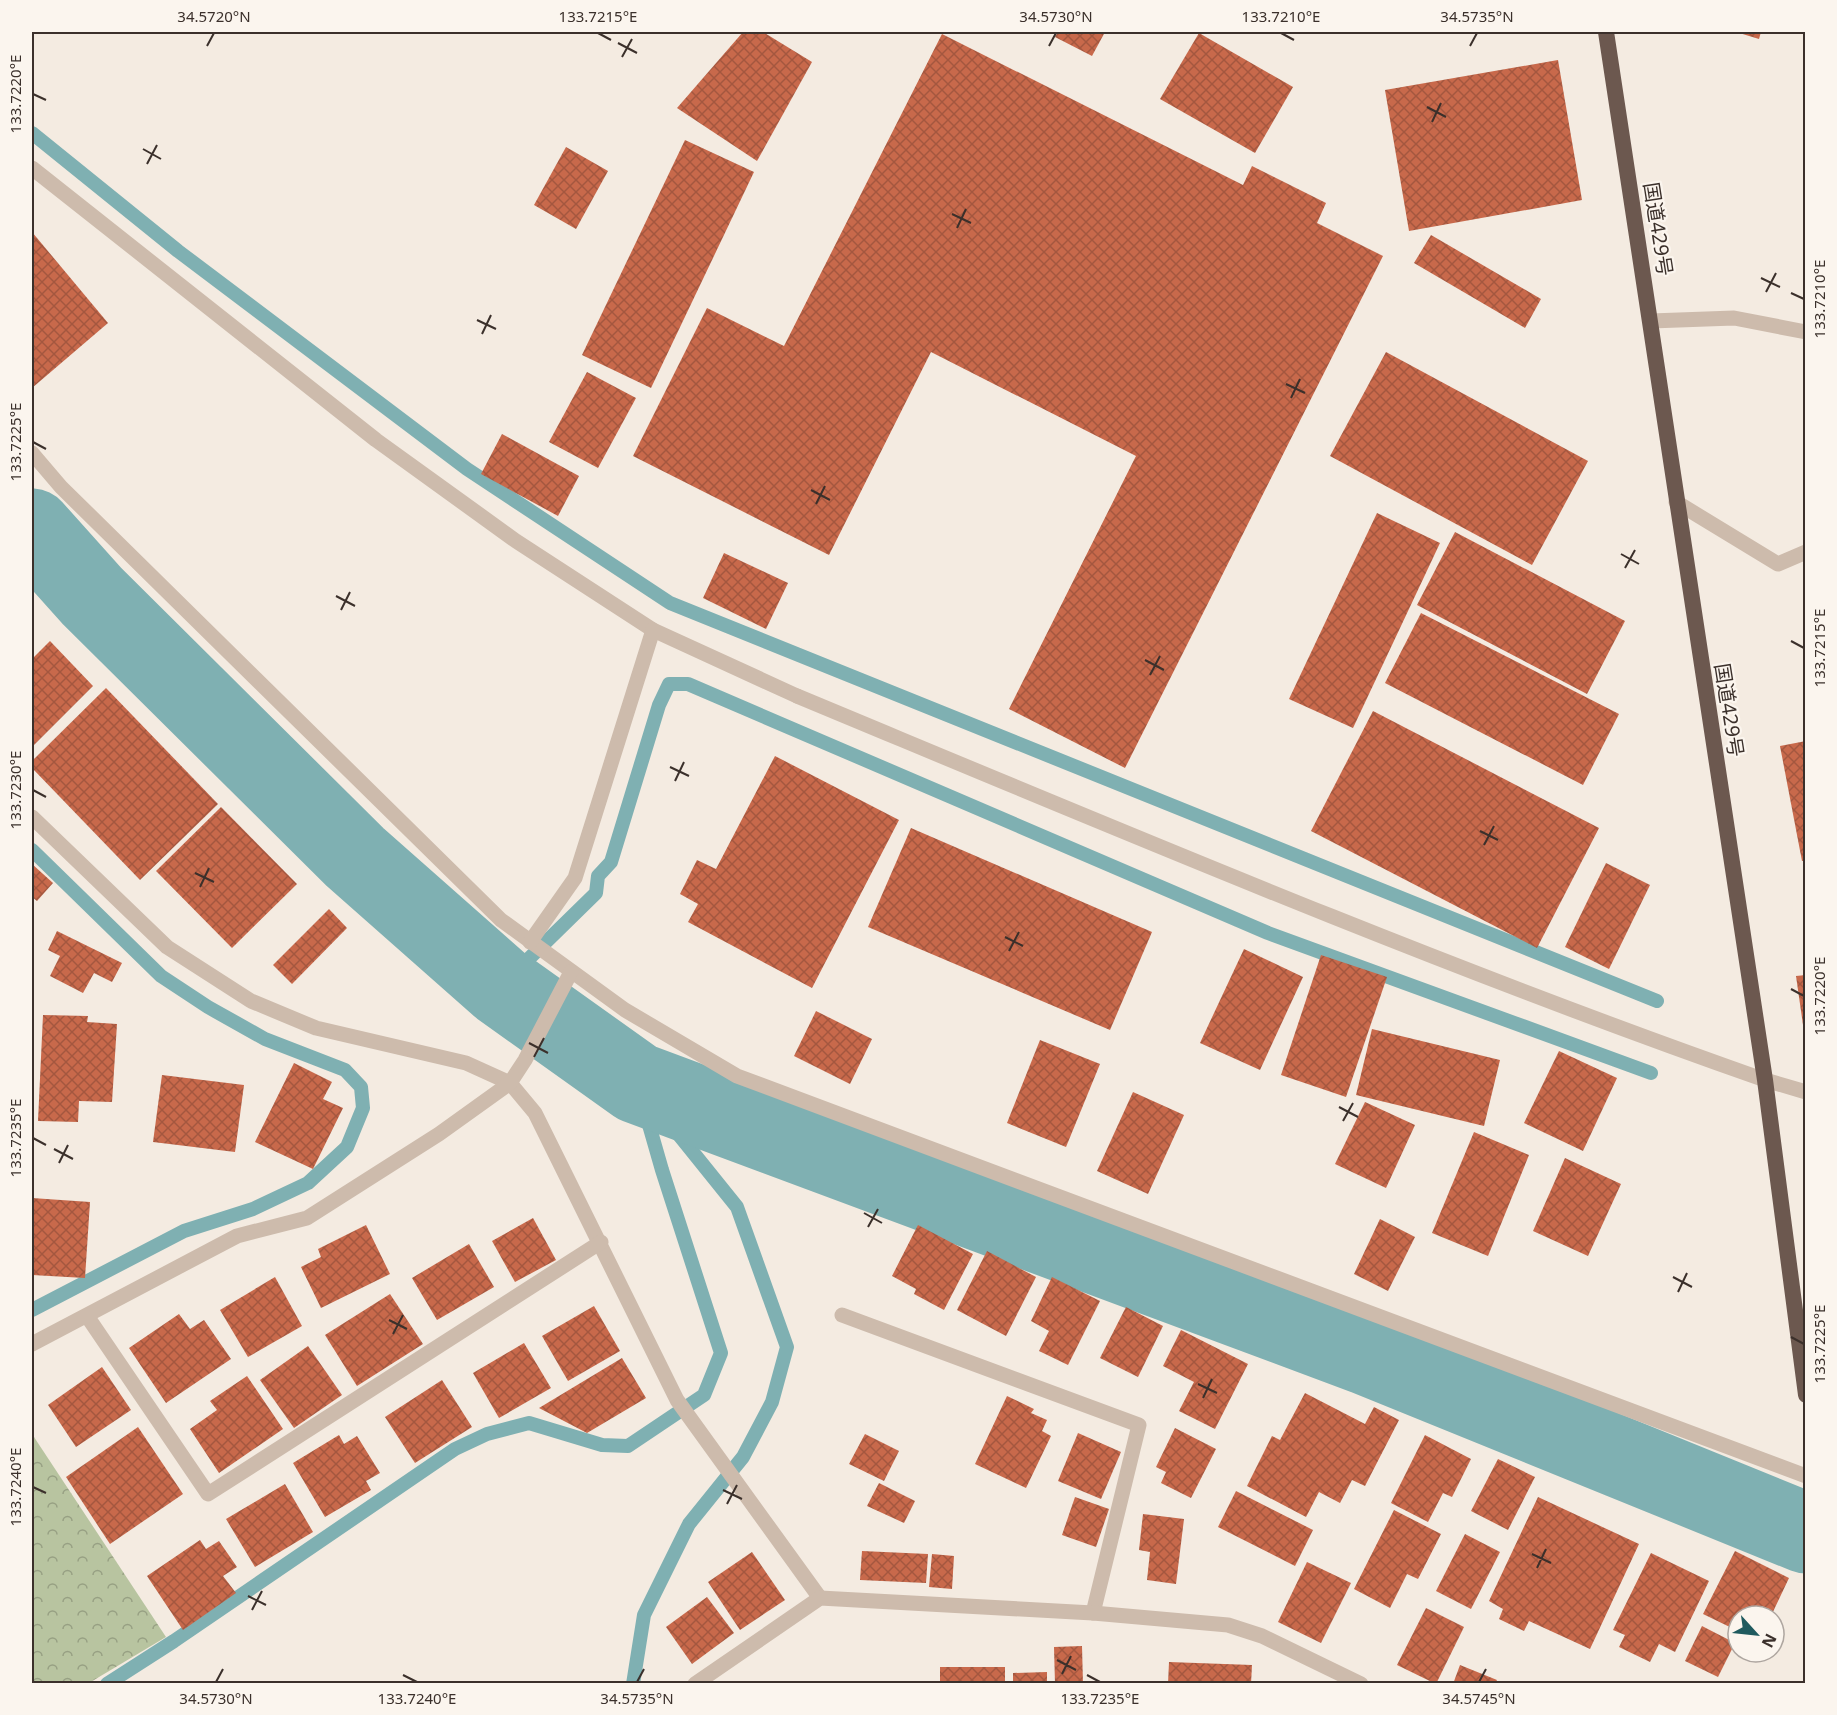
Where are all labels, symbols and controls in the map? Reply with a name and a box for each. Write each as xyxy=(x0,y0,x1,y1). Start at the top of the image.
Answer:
text: 34.5720°N xyxy=(177,6,251,26)
text: 133.7215°E xyxy=(559,6,637,26)
text: 34.5730°N xyxy=(1019,6,1093,26)
text: 133.7210°E xyxy=(1242,6,1320,26)
text: 34.5735°N xyxy=(1440,6,1514,26)
text: 133.7220°E xyxy=(5,55,25,133)
street label: 国道429号 xyxy=(1638,180,1679,278)
text: 133.7210°E xyxy=(1809,260,1829,338)
text: 133.7225°E xyxy=(5,403,25,481)
text: 133.7215°E xyxy=(1809,609,1829,687)
street label: 国道429号 xyxy=(1709,661,1750,759)
text: 133.7230°E xyxy=(5,751,25,829)
text: 133.7220°E xyxy=(1809,957,1829,1035)
text: 133.7235°E xyxy=(5,1099,25,1177)
text: 133.7225°E xyxy=(1809,1305,1829,1383)
text: 133.7240°E xyxy=(5,1448,25,1526)
north arrow xyxy=(1726,1604,1786,1664)
text: N xyxy=(1757,1630,1782,1652)
text: 34.5730°N xyxy=(179,1688,253,1708)
text: 133.7240°E xyxy=(378,1688,456,1708)
text: 34.5735°N xyxy=(600,1688,674,1708)
text: 133.7235°E xyxy=(1061,1688,1139,1708)
text: 34.5745°N xyxy=(1442,1688,1516,1708)

